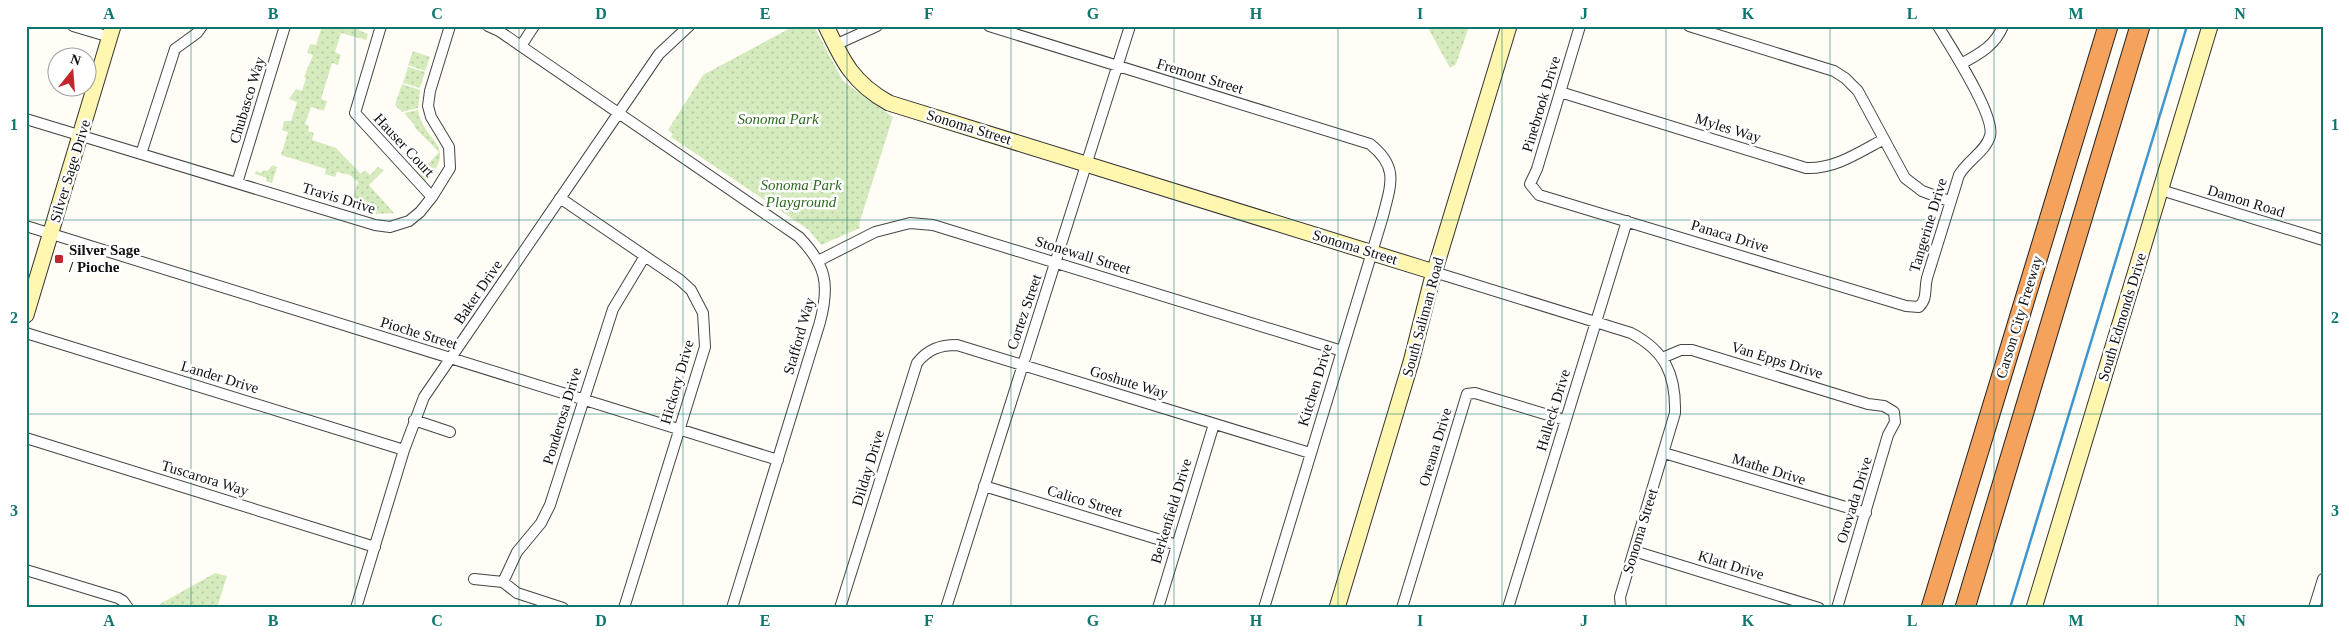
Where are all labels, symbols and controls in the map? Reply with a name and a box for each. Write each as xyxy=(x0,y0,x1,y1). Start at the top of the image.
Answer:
text: A xyxy=(103,5,115,22)
text: B xyxy=(268,5,279,22)
text: C xyxy=(431,5,443,22)
text: D xyxy=(595,5,607,22)
text: E xyxy=(760,5,770,22)
text: F xyxy=(924,5,934,22)
text: G xyxy=(1087,5,1100,22)
text: H xyxy=(1250,5,1263,22)
text: I xyxy=(1417,5,1423,22)
text: J xyxy=(1580,5,1588,22)
text: K xyxy=(1742,5,1755,22)
text: L xyxy=(1907,5,1917,22)
text: M xyxy=(2068,5,2084,22)
text: N xyxy=(2234,5,2246,22)
north arrow xyxy=(48,48,98,98)
text: N xyxy=(69,51,83,69)
street label: Chubasco Way xyxy=(226,54,268,145)
street label: Pinebrook Drive xyxy=(1519,54,1563,154)
street label: Fremont Street xyxy=(1155,55,1246,97)
street label: Sonoma Street xyxy=(925,106,1014,148)
street label: Hauser Court xyxy=(371,110,438,180)
street label: Myles Way xyxy=(1693,110,1763,146)
park label: Sonoma Park xyxy=(737,111,819,127)
text: 1 xyxy=(10,116,18,133)
text: 1 xyxy=(2331,116,2339,133)
street label: Silver Sage Drive xyxy=(47,117,93,224)
street label: Tangerine Drive xyxy=(1906,176,1950,274)
park label: Sonoma Park Playground xyxy=(760,177,842,210)
street label: Travis Drive xyxy=(300,179,378,217)
street label: Damon Road xyxy=(2206,182,2287,220)
street label: Panaca Drive xyxy=(1689,217,1771,255)
street label: Sonoma Street xyxy=(1311,226,1400,268)
street label: Stonewall Street xyxy=(1033,233,1133,277)
place label: Silver Sage / Pioche xyxy=(68,242,140,275)
street label: South Edmonds Drive xyxy=(2095,251,2149,383)
marker: Silver Sage / Pioche xyxy=(53,253,65,265)
street label: Carson City Freeway xyxy=(1993,253,2045,380)
street label: South Saliman Road xyxy=(1399,255,1447,379)
street label: Baker Drive xyxy=(451,257,505,327)
street label: Cortez Street xyxy=(1004,271,1045,352)
street label: Stafford Way xyxy=(780,295,818,376)
text: 2 xyxy=(10,309,18,326)
text: 2 xyxy=(2331,309,2339,326)
street label: Pioche Street xyxy=(379,314,460,353)
street label: Hickory Drive xyxy=(657,338,697,426)
street label: Van Epps Drive xyxy=(1729,338,1825,382)
street label: Kitchen Drive xyxy=(1295,342,1335,428)
street label: Lander Drive xyxy=(179,358,261,396)
street label: Goshute Way xyxy=(1088,363,1170,402)
street label: Ponderosa Drive xyxy=(540,365,584,466)
street label: Halleck Drive xyxy=(1533,367,1573,453)
street label: Oreana Drive xyxy=(1415,406,1455,488)
street label: Dilday Drive xyxy=(849,428,887,508)
street label: Mathe Drive xyxy=(1730,450,1808,488)
street label: Orovada Drive xyxy=(1833,455,1875,545)
street label: Berkenfield Drive xyxy=(1147,456,1195,565)
street label: Tuscarora Way xyxy=(160,457,251,499)
street label: Calico Street xyxy=(1045,482,1125,520)
street label: Sonoma Street xyxy=(1619,486,1661,575)
text: 3 xyxy=(10,502,18,519)
text: 3 xyxy=(2331,502,2339,519)
street label: Klatt Drive xyxy=(1696,547,1766,583)
text: A xyxy=(103,612,115,629)
text: B xyxy=(268,612,279,629)
text: C xyxy=(431,612,443,629)
text: D xyxy=(595,612,607,629)
text: E xyxy=(760,612,770,629)
text: F xyxy=(924,612,934,629)
text: G xyxy=(1087,612,1100,629)
text: H xyxy=(1250,612,1263,629)
text: I xyxy=(1417,612,1423,629)
text: J xyxy=(1580,612,1588,629)
text: K xyxy=(1742,612,1755,629)
text: L xyxy=(1907,612,1917,629)
text: M xyxy=(2068,612,2084,629)
text: N xyxy=(2234,612,2246,629)

